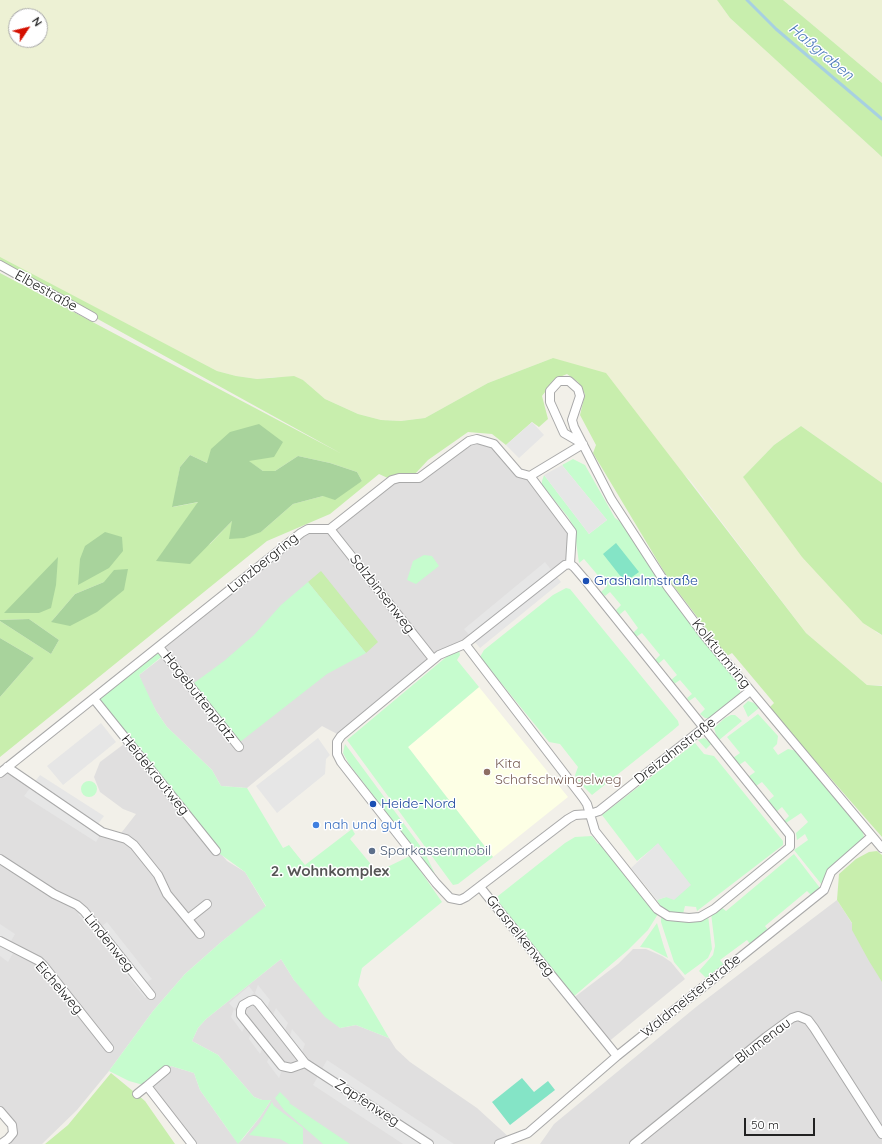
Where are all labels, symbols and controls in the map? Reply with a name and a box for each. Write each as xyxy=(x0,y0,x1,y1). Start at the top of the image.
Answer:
north arrow xyxy=(8,8,48,48)
text: N xyxy=(29,14,45,29)
water label: Haßgraben xyxy=(785,20,857,84)
street label: Elbestraße xyxy=(12,267,80,315)
street label: Lunzbergring xyxy=(224,529,302,597)
street label: Salzbinsenweg xyxy=(346,551,418,637)
place label: Grashalmstraße xyxy=(594,573,698,589)
marker: Grashalmstraße xyxy=(581,576,591,586)
street label: Kolkturmring xyxy=(688,616,754,692)
street label: Hagebuttenplatz xyxy=(159,649,239,745)
street label: Dreizahnstraße xyxy=(631,714,719,788)
street label: Heidekrautweg xyxy=(117,731,193,819)
place label: Kita Schafschwingelweg xyxy=(495,756,621,788)
marker: Kita Schafschwingelweg xyxy=(482,767,492,777)
place label: Heide-Nord xyxy=(381,796,456,812)
marker: Heide-Nord xyxy=(368,799,378,809)
place label: nah und gut xyxy=(324,817,402,833)
marker: nah und gut xyxy=(311,820,321,830)
place label: Sparkassenmobil xyxy=(380,843,491,859)
marker: Sparkassenmobil xyxy=(367,846,377,856)
district label: 2. Wohnkomplex xyxy=(271,862,389,880)
street label: Grasnelkenweg xyxy=(482,892,558,980)
street label: Lindenweg xyxy=(80,910,138,976)
street label: Waldmeisterstraße xyxy=(638,951,744,1041)
street label: Eichelweg xyxy=(32,958,86,1018)
street label: Blumenau xyxy=(732,1015,794,1067)
street label: Zapfenweg xyxy=(332,1076,402,1130)
scale bar xyxy=(746,1110,817,1136)
text: 50 m xyxy=(751,1117,779,1132)

